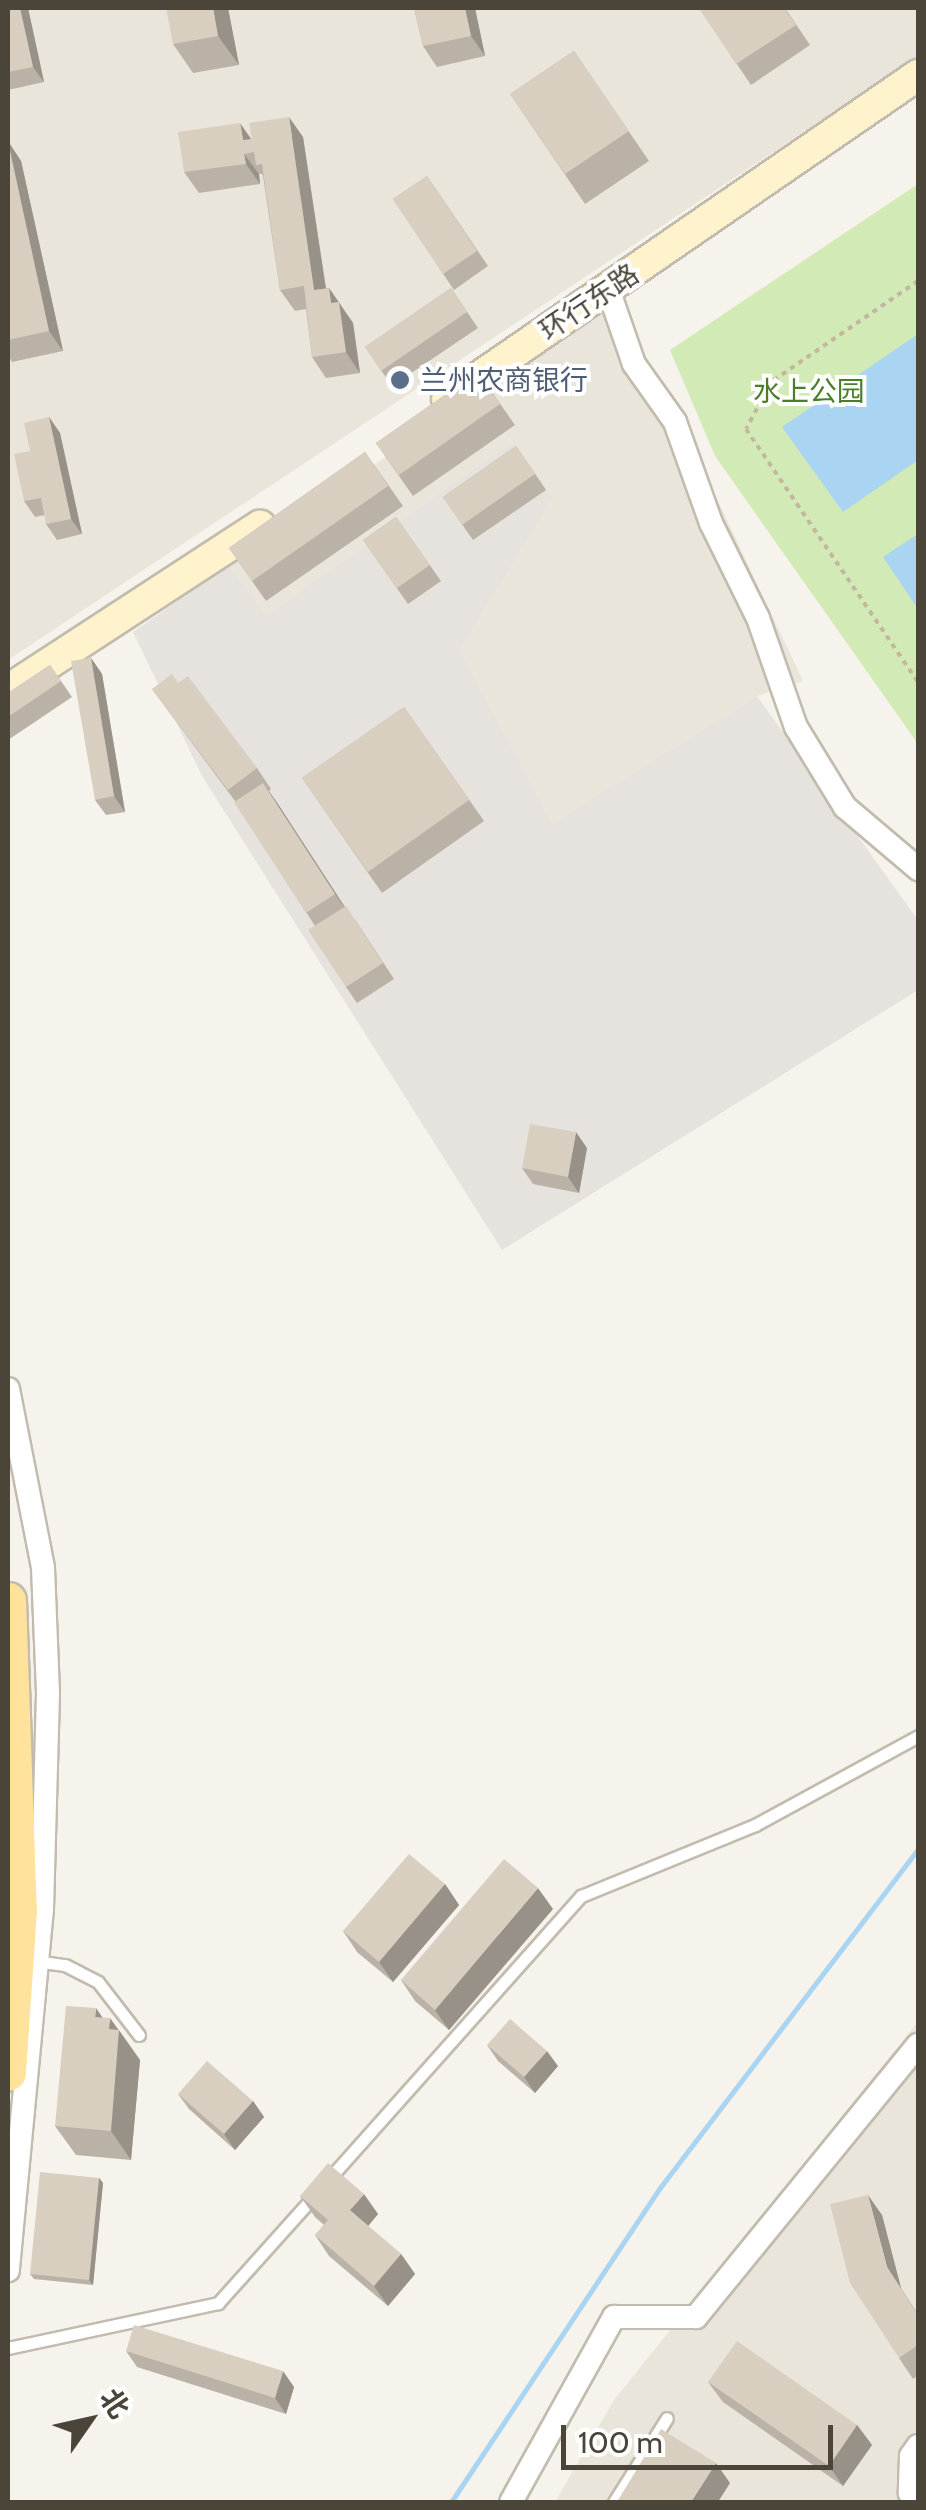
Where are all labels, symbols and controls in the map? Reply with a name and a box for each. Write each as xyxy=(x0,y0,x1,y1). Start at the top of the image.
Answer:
street label: 环行东路 xyxy=(533,257,645,347)
place label: 兰州农商银行 xyxy=(420,363,588,397)
marker: 兰州农商银行 xyxy=(389,369,411,391)
park label: 水上公园 xyxy=(753,374,865,408)
north arrow xyxy=(40,2370,140,2470)
text: 北 xyxy=(93,2382,137,2424)
scale bar xyxy=(566,2405,838,2467)
text: 100 m xyxy=(578,2424,663,2461)

